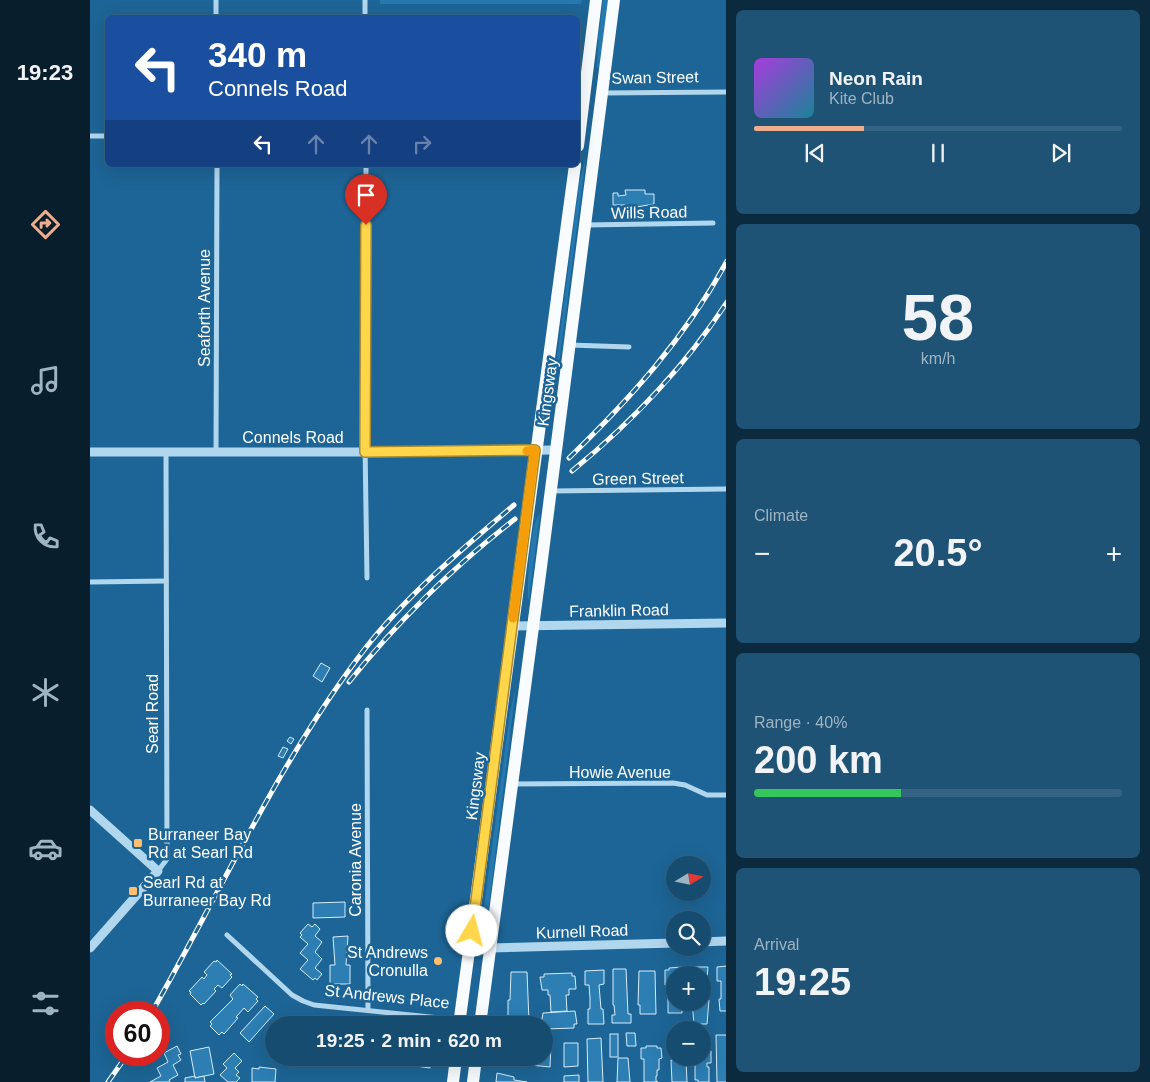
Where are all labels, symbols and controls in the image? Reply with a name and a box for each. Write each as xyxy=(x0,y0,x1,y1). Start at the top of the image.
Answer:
icon: left xyxy=(125,35,190,100)
text: 340 m xyxy=(208,35,307,74)
text: 19:23 xyxy=(17,60,73,85)
street label: Swan Street xyxy=(611,68,699,87)
text: Neon Rain xyxy=(829,68,923,89)
text: Connels Road xyxy=(208,76,347,101)
text: Kite Club xyxy=(829,90,894,107)
icon: left xyxy=(249,130,277,158)
icon: ahead xyxy=(302,130,330,158)
icon: ahead xyxy=(355,130,383,158)
icon: right xyxy=(408,130,436,158)
icon: previous xyxy=(801,139,829,167)
icon: pause xyxy=(924,139,952,167)
icon: next xyxy=(1047,139,1075,167)
pin xyxy=(345,174,387,225)
icon: arrive xyxy=(352,181,380,209)
street label: Wills Road xyxy=(611,203,687,222)
icon: directions xyxy=(28,207,63,242)
street label: Seaforth Avenue xyxy=(196,249,213,367)
text: 58 xyxy=(902,281,974,354)
text: km/h xyxy=(921,350,955,367)
street label: Kingsway xyxy=(534,357,561,427)
icon: music xyxy=(28,363,63,398)
street label: Connels Road xyxy=(242,429,344,446)
street label: Green Street xyxy=(592,469,685,488)
text: Climate xyxy=(754,507,808,524)
icon: phone xyxy=(28,519,63,554)
text: 20.5° xyxy=(893,532,983,574)
text: − xyxy=(754,538,770,569)
text: + xyxy=(1106,538,1122,569)
street label: Franklin Road xyxy=(569,601,669,620)
street label: Searl Road xyxy=(144,674,161,754)
icon: climate xyxy=(28,675,63,710)
text: Range · 40% xyxy=(754,714,847,731)
text: 200 km xyxy=(754,739,883,781)
street label: Kingsway xyxy=(463,751,488,821)
street label: Howie Avenue xyxy=(569,764,671,781)
street label: Caronia Avenue xyxy=(347,803,364,917)
place label: Burraneer Bay Rd at Searl Rd xyxy=(148,826,253,861)
icon: car xyxy=(28,831,63,866)
marker: Burraneer Bay Rd at Searl Rd xyxy=(132,837,144,849)
north arrow xyxy=(666,856,711,901)
map controls xyxy=(666,856,711,1066)
place label: Searl Rd at Burraneer Bay Rd xyxy=(143,874,271,909)
marker: Searl Rd at Burraneer Bay Rd xyxy=(127,885,139,897)
position arrow xyxy=(445,904,497,956)
button: search xyxy=(666,911,711,956)
street label: Kurnell Road xyxy=(535,921,629,942)
text: Arrival xyxy=(754,936,799,953)
place label: St Andrews Cronulla xyxy=(347,944,428,979)
marker: St Andrews Cronulla xyxy=(432,955,444,967)
text: 19:25 xyxy=(754,961,851,1003)
button: + xyxy=(666,966,711,1011)
street label: St Andrews Place xyxy=(324,981,450,1012)
icon: filters xyxy=(28,986,63,1021)
speed limit sign: 60 xyxy=(105,1001,170,1066)
button: − xyxy=(666,1021,711,1066)
text: 19:25 · 2 min · 620 m xyxy=(316,1030,502,1051)

